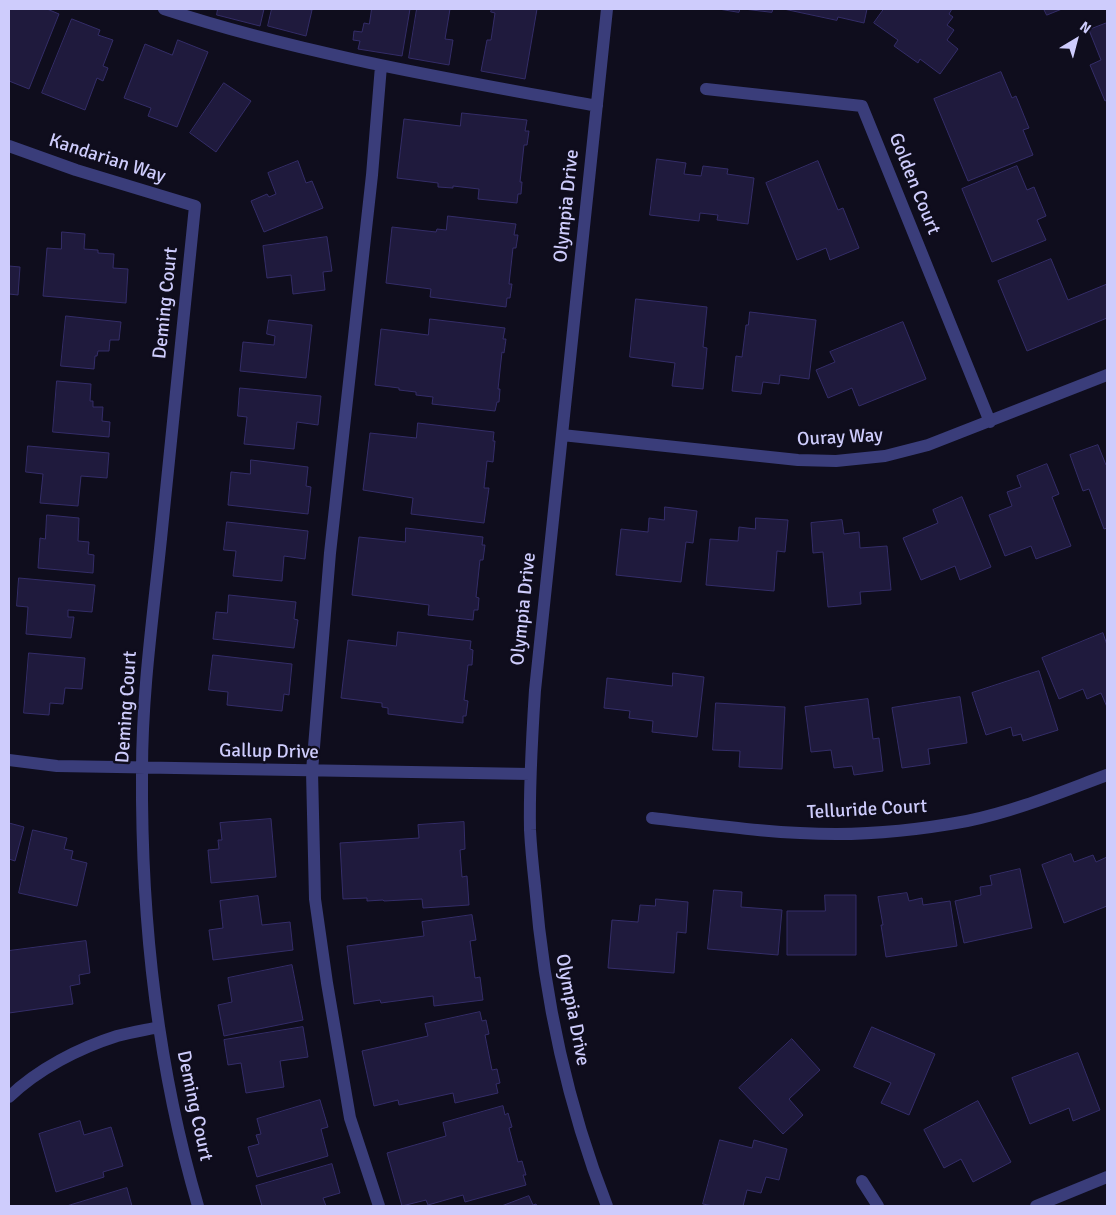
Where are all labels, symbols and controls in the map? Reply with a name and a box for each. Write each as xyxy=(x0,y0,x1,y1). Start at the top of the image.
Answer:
north arrow xyxy=(1051,15,1101,65)
text: N xyxy=(1076,18,1094,37)
street label: Kandarian Way xyxy=(46,129,168,189)
street label: Golden Court xyxy=(883,130,945,238)
street label: Olympia Drive xyxy=(550,148,584,264)
street label: Deming Court xyxy=(149,246,183,360)
street label: Ouray Way xyxy=(796,424,884,452)
street label: Olympia Drive xyxy=(507,551,541,667)
street label: Deming Court xyxy=(112,650,142,764)
street label: Gallup Drive xyxy=(219,740,319,764)
street label: Telluride Court xyxy=(806,795,928,825)
street label: Olympia Drive xyxy=(550,952,594,1068)
street label: Deming Court xyxy=(171,1049,217,1163)

